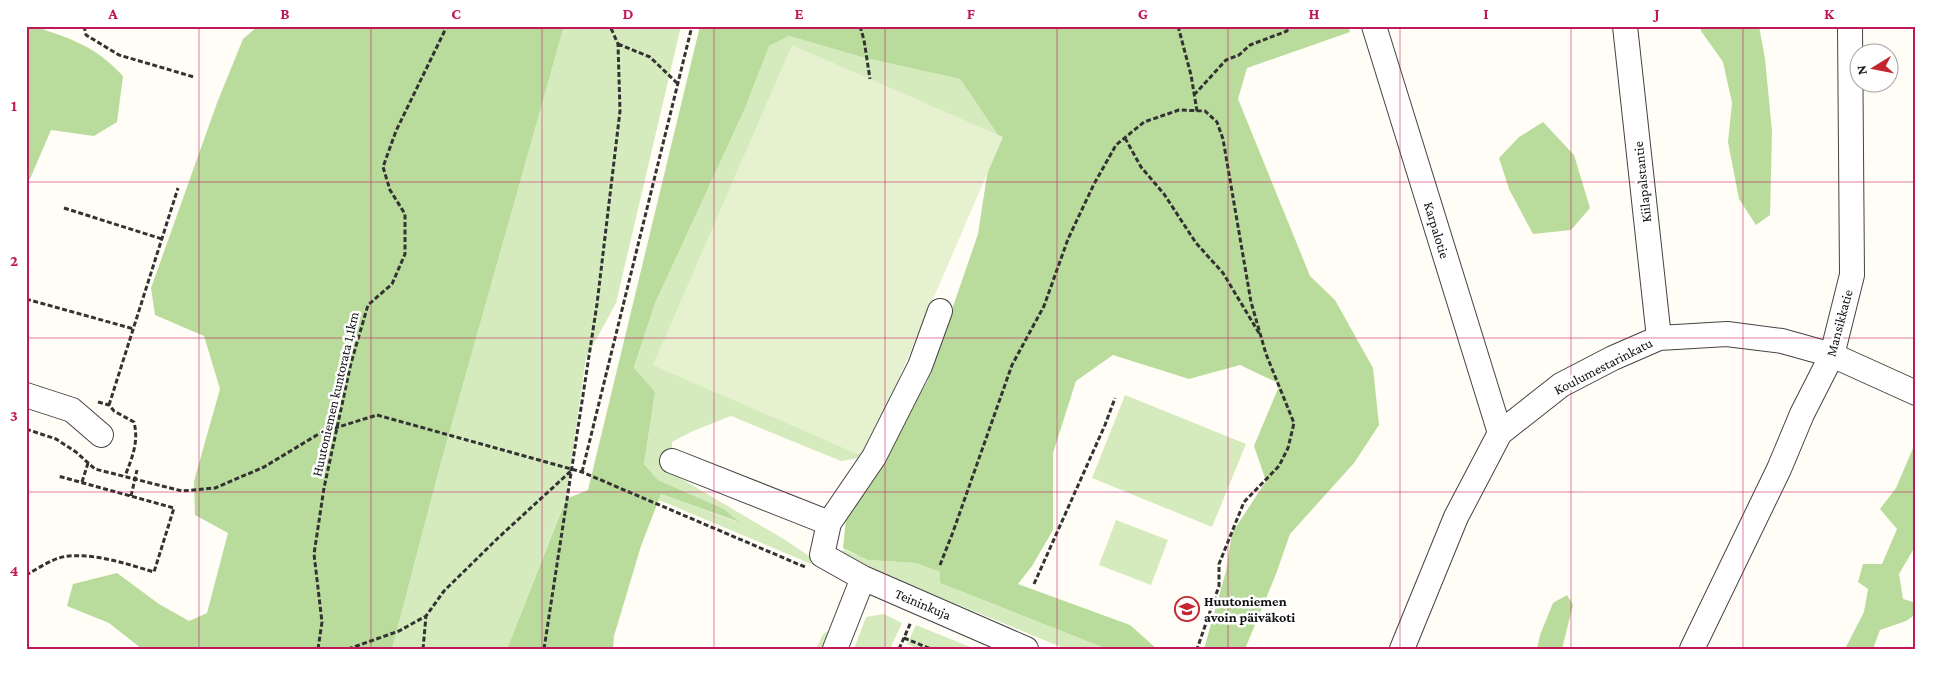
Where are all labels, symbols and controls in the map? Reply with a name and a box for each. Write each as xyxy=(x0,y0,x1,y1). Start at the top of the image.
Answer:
text: A xyxy=(107,5,118,22)
text: B xyxy=(280,5,290,22)
text: C xyxy=(451,5,461,22)
text: D xyxy=(622,5,634,22)
text: E xyxy=(794,5,804,22)
text: F xyxy=(967,5,976,22)
text: G xyxy=(1138,5,1148,22)
text: H xyxy=(1309,5,1320,22)
text: I xyxy=(1483,5,1489,22)
text: J xyxy=(1652,5,1660,22)
text: K xyxy=(1824,5,1835,22)
north arrow xyxy=(1850,42,1900,92)
text: N xyxy=(1852,64,1870,76)
text: 1 xyxy=(11,97,17,114)
street label: Kiilapalstantie xyxy=(1630,141,1654,223)
street label: Karpalotie xyxy=(1421,200,1453,260)
text: 2 xyxy=(10,252,18,269)
street label: Mansikkatie xyxy=(1822,288,1856,358)
street label: Huutoniemen kuntorata 1,1km xyxy=(308,310,362,478)
street label: Koulumestarinkatu xyxy=(1551,334,1656,398)
text: 3 xyxy=(10,407,18,424)
text: 4 xyxy=(10,562,19,579)
street label: Teininkuja xyxy=(892,585,954,624)
place label: Huutoniemen avoin päiväkoti xyxy=(1204,593,1295,625)
school or university icon: Huutoniemen avoin päiväkoti xyxy=(1174,596,1200,622)

